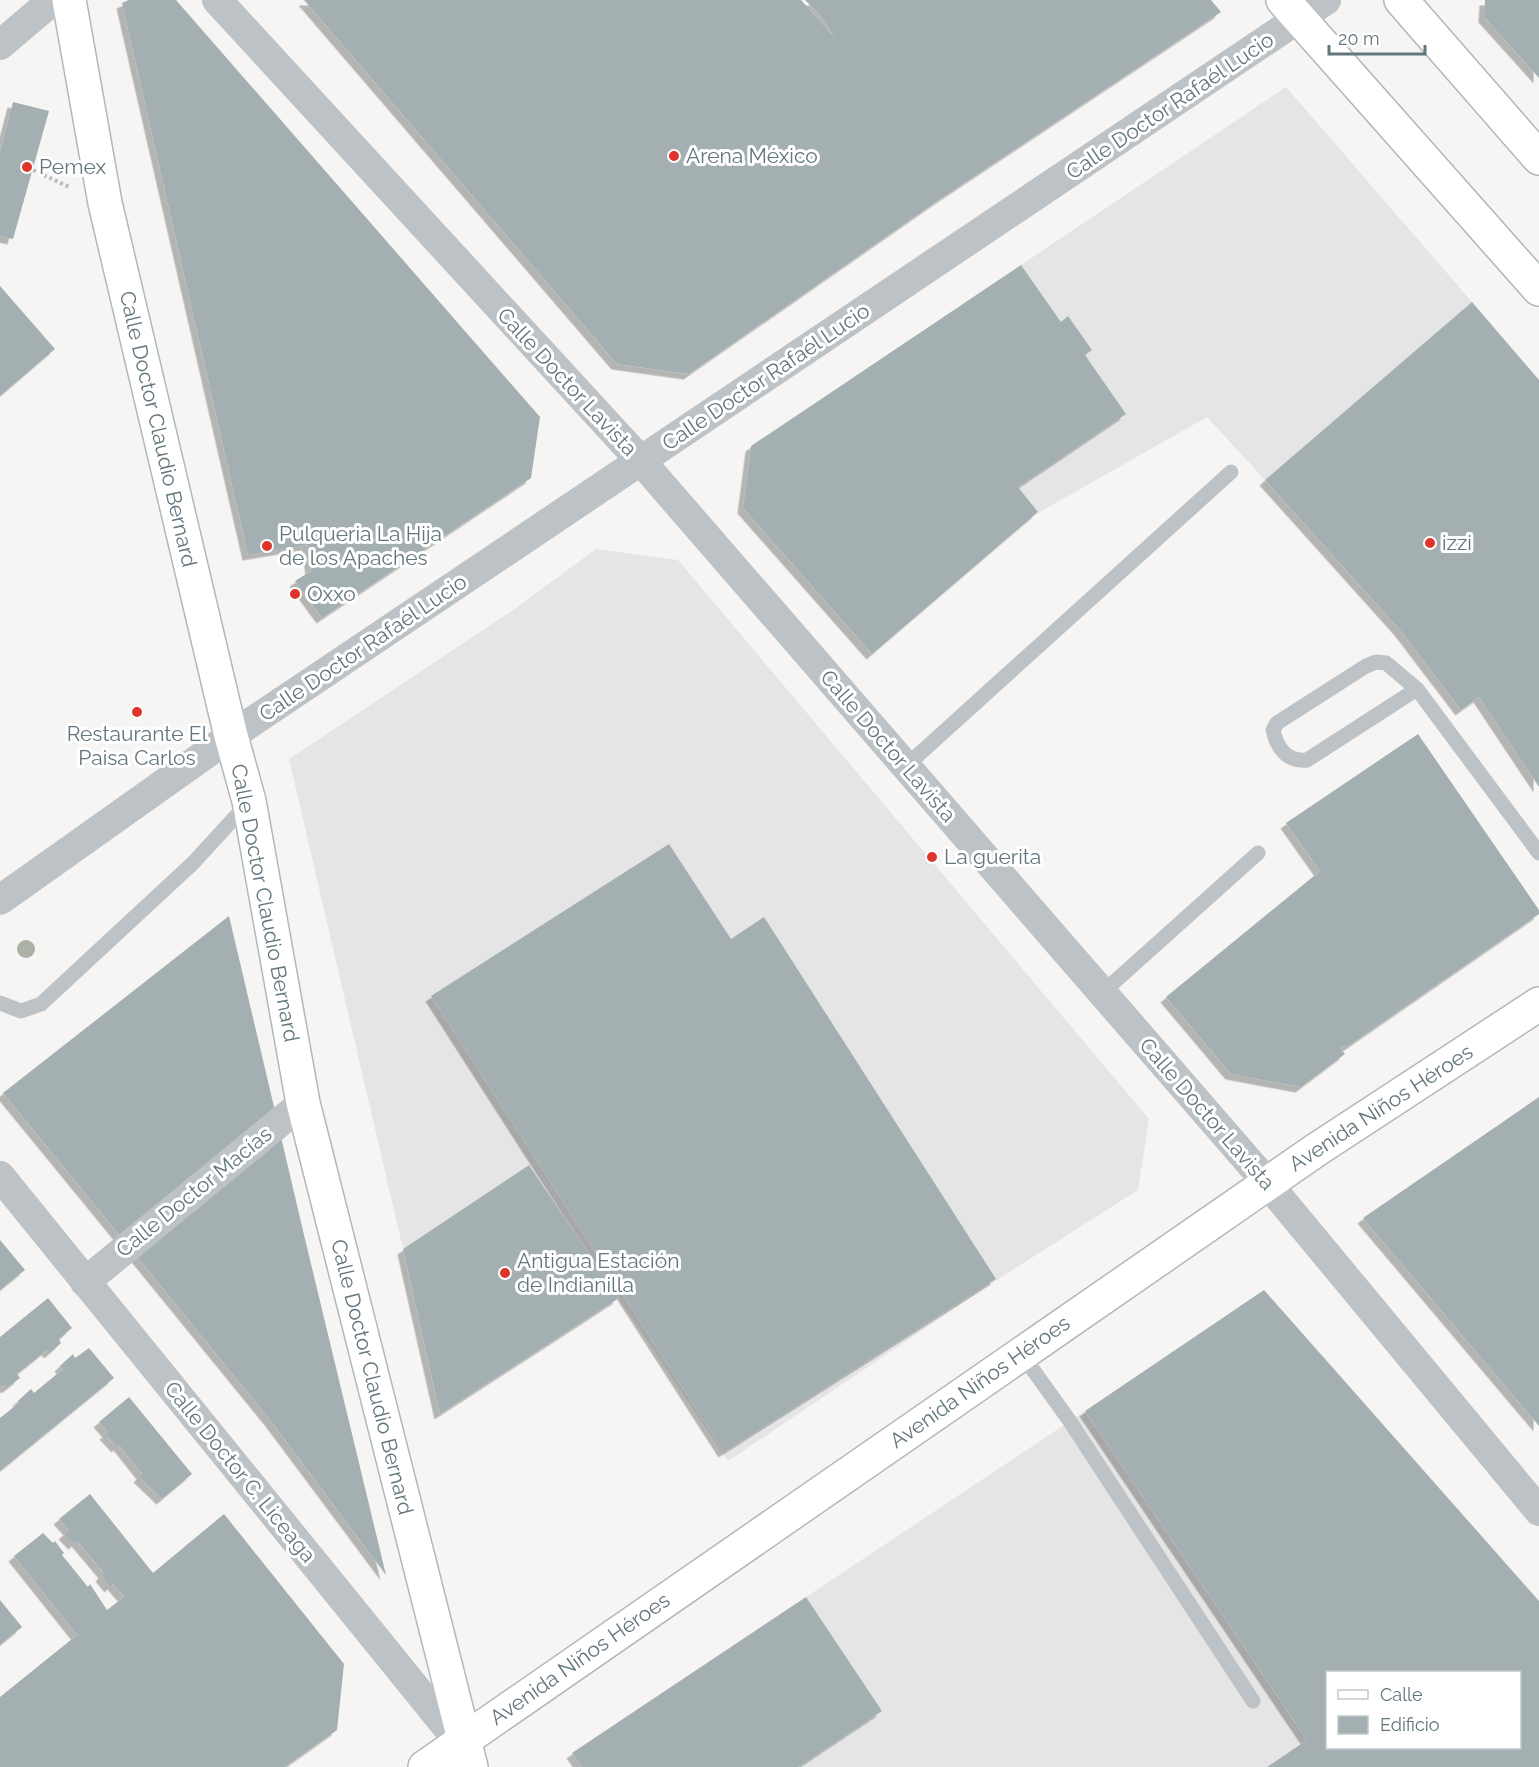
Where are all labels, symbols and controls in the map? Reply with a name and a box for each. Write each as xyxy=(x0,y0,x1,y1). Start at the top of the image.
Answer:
scale bar xyxy=(1329,18,1425,56)
street label: Calle Doctor Rafaél Lucio xyxy=(1061,27,1278,184)
text: 20 m xyxy=(1338,28,1380,49)
place label: Arena México xyxy=(686,143,818,168)
marker: Arena México xyxy=(667,149,681,163)
place label: Pemex xyxy=(39,154,106,179)
marker: Pemex xyxy=(20,160,34,174)
street label: Calle Doctor Claudio Bernard xyxy=(115,288,202,569)
street label: Calle Doctor Rafaél Lucio xyxy=(657,298,874,455)
street label: Calle Doctor Lavista xyxy=(492,302,642,461)
place label: Pulqueria La Hija de los Apaches xyxy=(279,521,442,570)
place label: izzi xyxy=(1442,530,1472,555)
marker: izzi xyxy=(1423,536,1437,550)
marker: Pulqueria La Hija de los Apaches xyxy=(260,539,274,553)
street label: Calle Doctor Rafaél Lucio xyxy=(254,569,471,726)
place label: Oxxo xyxy=(307,581,356,606)
marker: Oxxo xyxy=(288,587,302,601)
street label: Calle Doctor Lavista xyxy=(816,665,961,827)
marker: Restaurante El Paisa Carlos xyxy=(130,705,144,719)
place label: Restaurante El Paisa Carlos xyxy=(67,721,208,770)
street label: Calle Doctor Claudio Bernard xyxy=(226,762,305,1044)
place label: La guerita xyxy=(944,844,1041,869)
marker: La guerita xyxy=(925,850,939,864)
street label: Calle Doctor Lavista xyxy=(1135,1033,1280,1195)
street label: Avenida Niños Héroes xyxy=(1284,1039,1477,1176)
street label: Calle Doctor Macías xyxy=(111,1121,277,1262)
street label: Calle Doctor Claudio Bernard xyxy=(326,1237,419,1517)
place label: Antigua Estación de Indianilla xyxy=(517,1248,679,1297)
marker: Antigua Estación de Indianilla xyxy=(498,1266,512,1280)
street label: Avenida Niños Héroes xyxy=(885,1310,1075,1453)
street label: Calle Doctor C. Liceaga xyxy=(160,1376,321,1567)
street label: Avenida Niños Héroes xyxy=(485,1587,675,1730)
legend xyxy=(1326,1671,1521,1749)
text: Calle xyxy=(1380,1684,1423,1705)
text: Edificio xyxy=(1380,1714,1440,1735)

